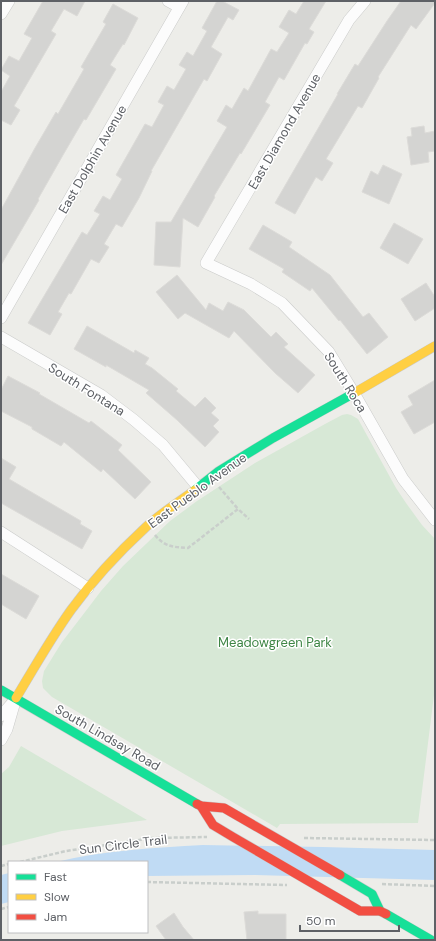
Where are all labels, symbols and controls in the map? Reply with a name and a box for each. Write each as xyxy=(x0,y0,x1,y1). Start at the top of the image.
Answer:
street label: East Diamond Avenue xyxy=(244,70,325,192)
street label: East Dolphin Avenue xyxy=(54,102,130,217)
street label: South Roca xyxy=(320,349,371,416)
street label: South Fontana xyxy=(45,359,128,420)
street label: East Pueblo Avenue xyxy=(145,449,250,532)
park label: Meadowgreen Park xyxy=(218,634,332,651)
street label: South Lindsay Road xyxy=(52,700,163,774)
street label: Sun Circle Trail xyxy=(78,831,168,858)
legend xyxy=(8,861,148,933)
text: Fast xyxy=(44,869,67,885)
text: Slow xyxy=(44,889,70,905)
scale bar xyxy=(300,907,399,933)
text: Jam xyxy=(44,909,67,925)
text: 50 m xyxy=(306,913,335,929)

